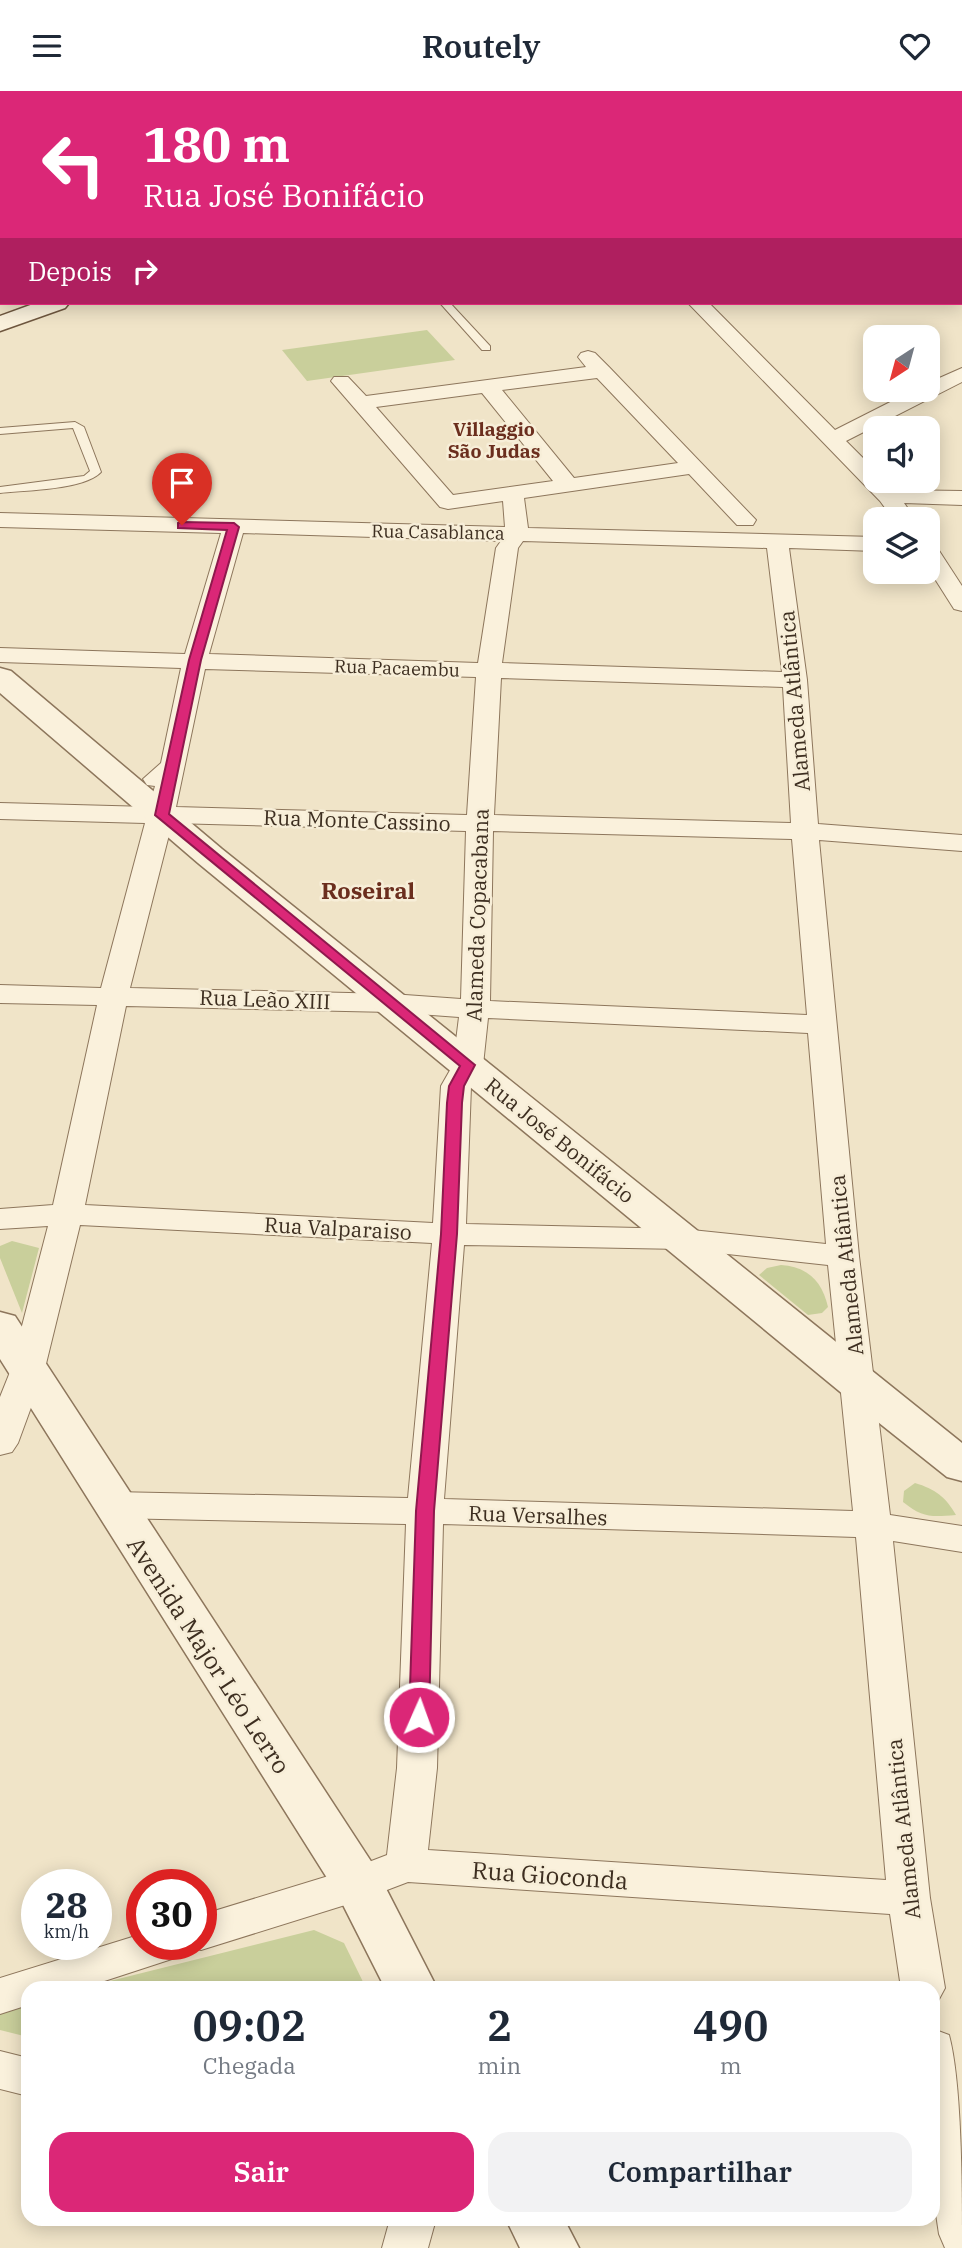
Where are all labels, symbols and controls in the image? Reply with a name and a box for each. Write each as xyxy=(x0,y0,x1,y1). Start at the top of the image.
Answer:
text: Routely xyxy=(422,25,540,67)
icon: menu xyxy=(28,27,66,65)
icon: heart xyxy=(896,27,934,65)
text: 180 m xyxy=(143,112,290,175)
icon: left xyxy=(28,119,119,210)
text: Rua José Bonifácio xyxy=(143,174,425,216)
icon: right xyxy=(126,252,164,290)
text: Depois xyxy=(28,254,112,288)
north arrow xyxy=(863,325,940,403)
map controls xyxy=(863,325,940,584)
button: sound xyxy=(863,416,940,493)
district label: Villaggio São Judas xyxy=(448,417,540,463)
pin xyxy=(152,453,212,525)
icon: arrive xyxy=(163,464,201,502)
button: layers xyxy=(863,507,940,584)
street label: Rua Casablanca xyxy=(371,519,505,545)
street label: Alameda Atlântica xyxy=(772,609,816,793)
street label: Rua Pacaembu xyxy=(334,654,460,682)
street label: Rua Monte Cassino xyxy=(263,803,451,837)
street label: Alameda Copacabana xyxy=(459,808,495,1022)
district label: Roseiral xyxy=(321,875,415,905)
street label: Rua Leão XIII xyxy=(199,983,331,1015)
street label: Rua José Bonifácio xyxy=(479,1071,641,1209)
street label: Alameda Atlântica xyxy=(823,1173,869,1357)
street label: Rua Valparaiso xyxy=(264,1210,412,1246)
street label: Rua Versalhes xyxy=(468,1499,608,1531)
street label: Avenida Major Léo Lerro xyxy=(120,1530,298,1780)
position arrow xyxy=(382,1680,456,1754)
street label: Alameda Atlântica xyxy=(880,1737,926,1921)
street label: Rua Gioconda xyxy=(471,1854,629,1896)
speed limit sign: 30 xyxy=(126,1869,217,1960)
text: 28 xyxy=(45,1882,88,1928)
text: km/h xyxy=(44,1920,89,1943)
text: 09:02 xyxy=(193,1998,306,2053)
text: 2 xyxy=(487,1998,512,2053)
text: 490 xyxy=(693,1998,768,2053)
text: Chegada xyxy=(203,2050,296,2080)
text: min xyxy=(477,2050,521,2080)
text: m xyxy=(720,2050,742,2080)
button: Sair xyxy=(49,2132,474,2212)
button: Compartilhar xyxy=(488,2132,912,2212)

